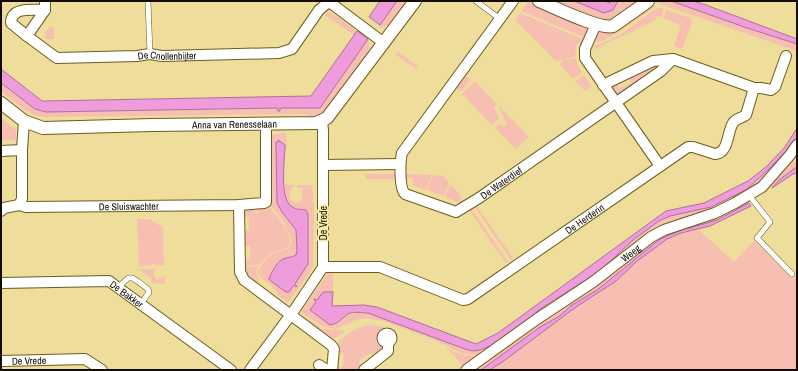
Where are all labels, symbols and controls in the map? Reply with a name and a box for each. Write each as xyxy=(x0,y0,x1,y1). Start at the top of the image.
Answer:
street label: De Cnollenbijter xyxy=(137,48,197,63)
street label: Anna van Renesselaan xyxy=(191,117,277,132)
street label: De Waterdief xyxy=(478,164,525,202)
street label: De Sluiswachter xyxy=(99,200,159,213)
street label: De Herderin xyxy=(563,201,607,237)
street label: De Vrede xyxy=(317,205,330,240)
street label: Weeg xyxy=(618,241,644,265)
street label: De Bakker xyxy=(107,278,146,311)
street label: De Vrede xyxy=(12,354,47,368)

